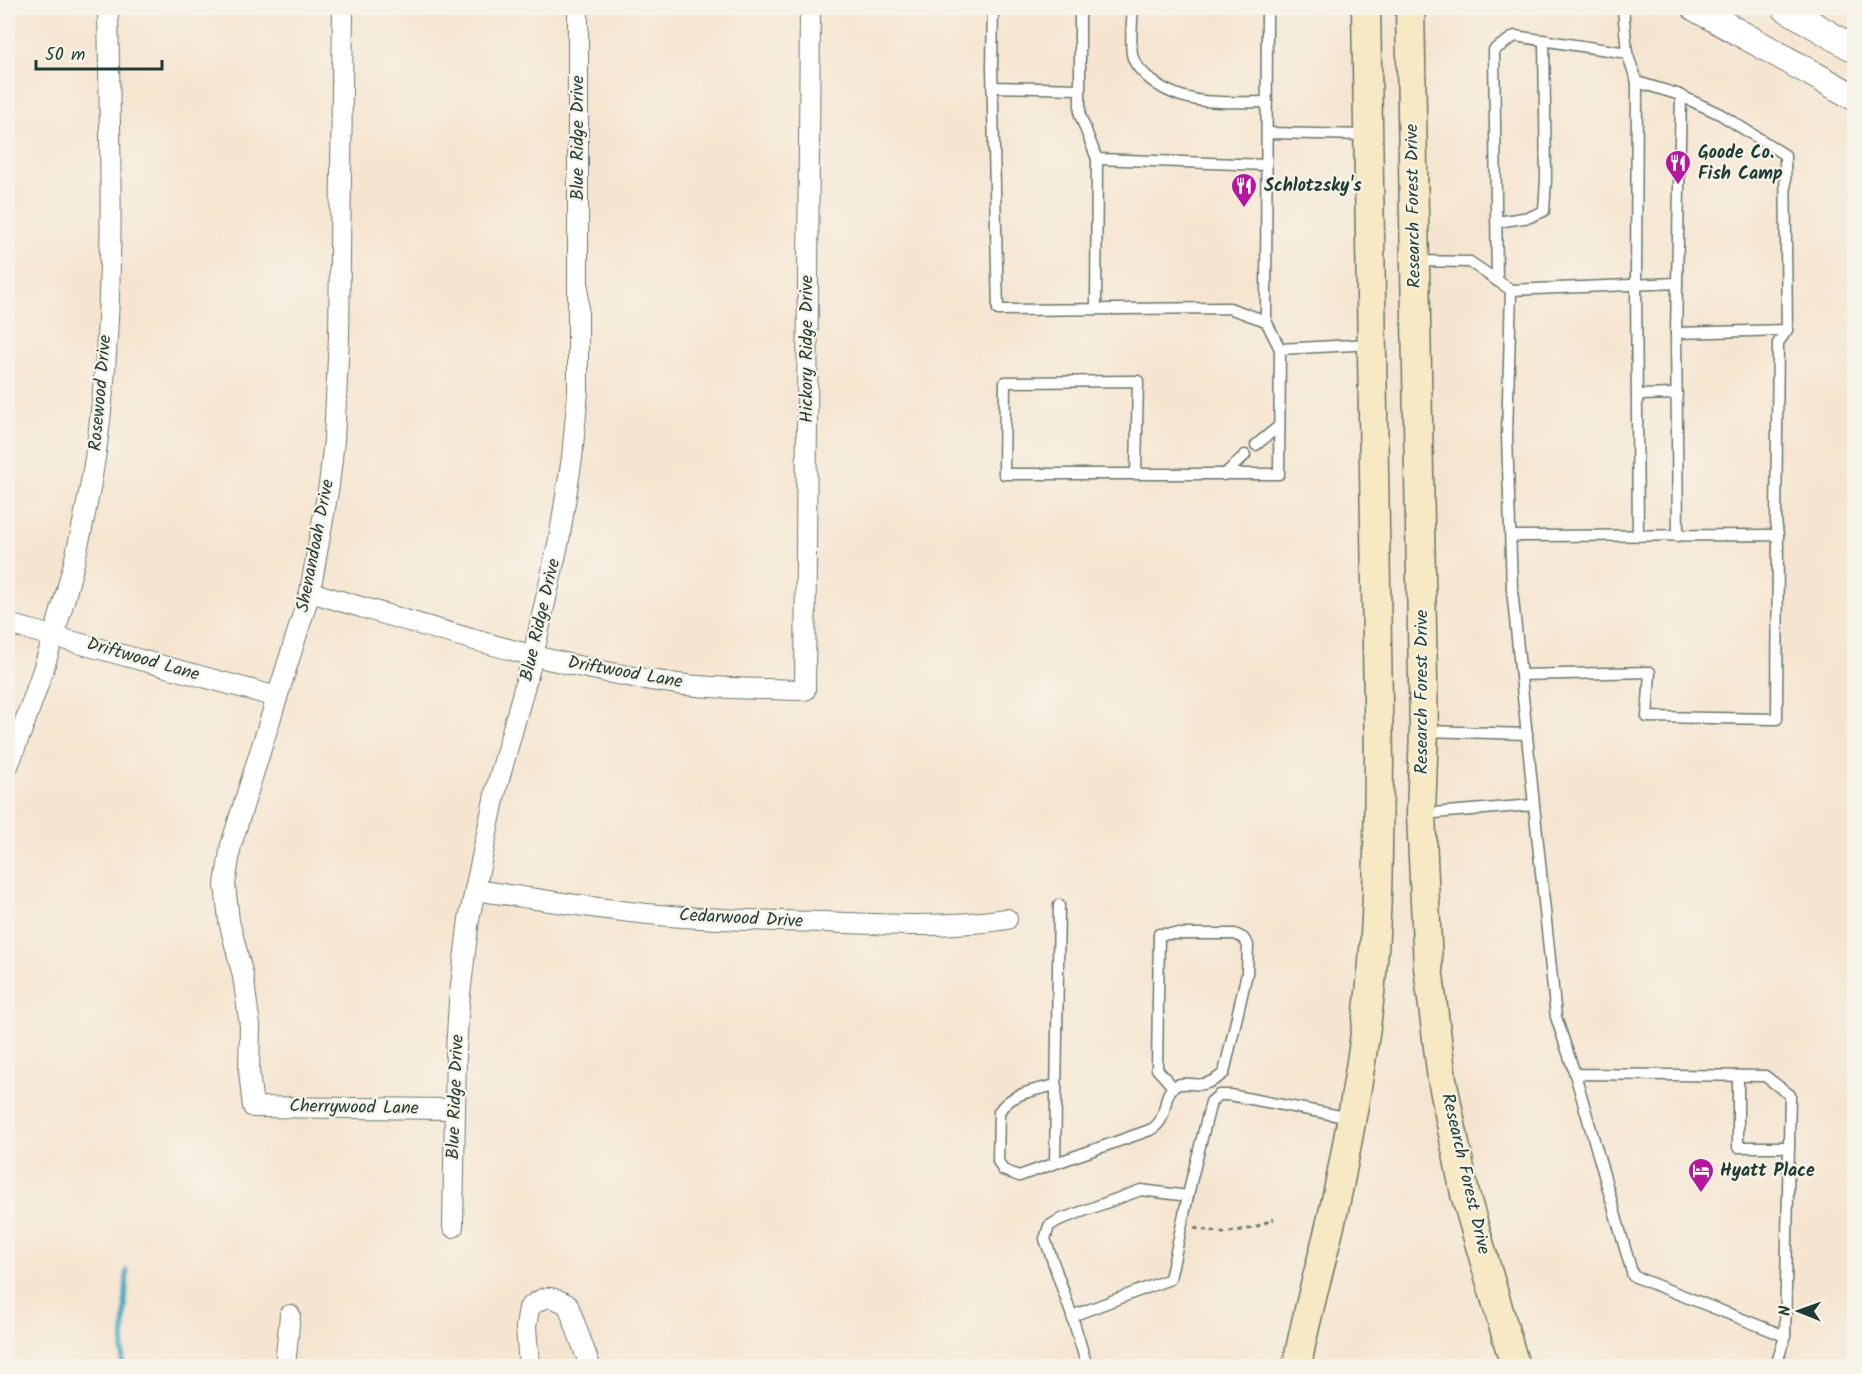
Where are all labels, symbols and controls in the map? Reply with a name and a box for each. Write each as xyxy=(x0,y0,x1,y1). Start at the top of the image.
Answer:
scale bar xyxy=(36,33,162,71)
text: 50 m xyxy=(45,41,85,70)
street label: Blue Ridge Drive xyxy=(564,75,593,201)
street label: Research Forest Drive xyxy=(1398,123,1430,289)
place label: Goode Co. Fish Camp xyxy=(1698,139,1783,189)
restaurant icon: Goode Co. Fish Camp xyxy=(1663,148,1693,186)
restaurant icon: Schlotzsky's xyxy=(1229,171,1259,209)
place label: Schlotzsky's xyxy=(1264,172,1362,201)
street label: Hickory Ridge Drive xyxy=(793,275,822,423)
street label: Rosewood Drive xyxy=(81,334,121,452)
street label: Shenandoah Drive xyxy=(289,477,343,615)
street label: Blue Ridge Drive xyxy=(513,556,569,684)
street label: Research Forest Drive xyxy=(1408,610,1437,774)
street label: Driftwood Lane xyxy=(83,630,203,690)
street label: Driftwood Lane xyxy=(565,649,685,697)
street label: Cedarwood Drive xyxy=(678,901,804,937)
street label: Blue Ridge Drive xyxy=(439,1034,473,1160)
street label: Research Forest Drive xyxy=(1432,1091,1498,1257)
street label: Cherrywood Lane xyxy=(289,1092,419,1124)
hotel icon: Hyatt Place xyxy=(1686,1156,1716,1194)
place label: Hyatt Place xyxy=(1720,1157,1815,1186)
north arrow xyxy=(1769,1281,1829,1341)
text: N xyxy=(1773,1305,1798,1316)

